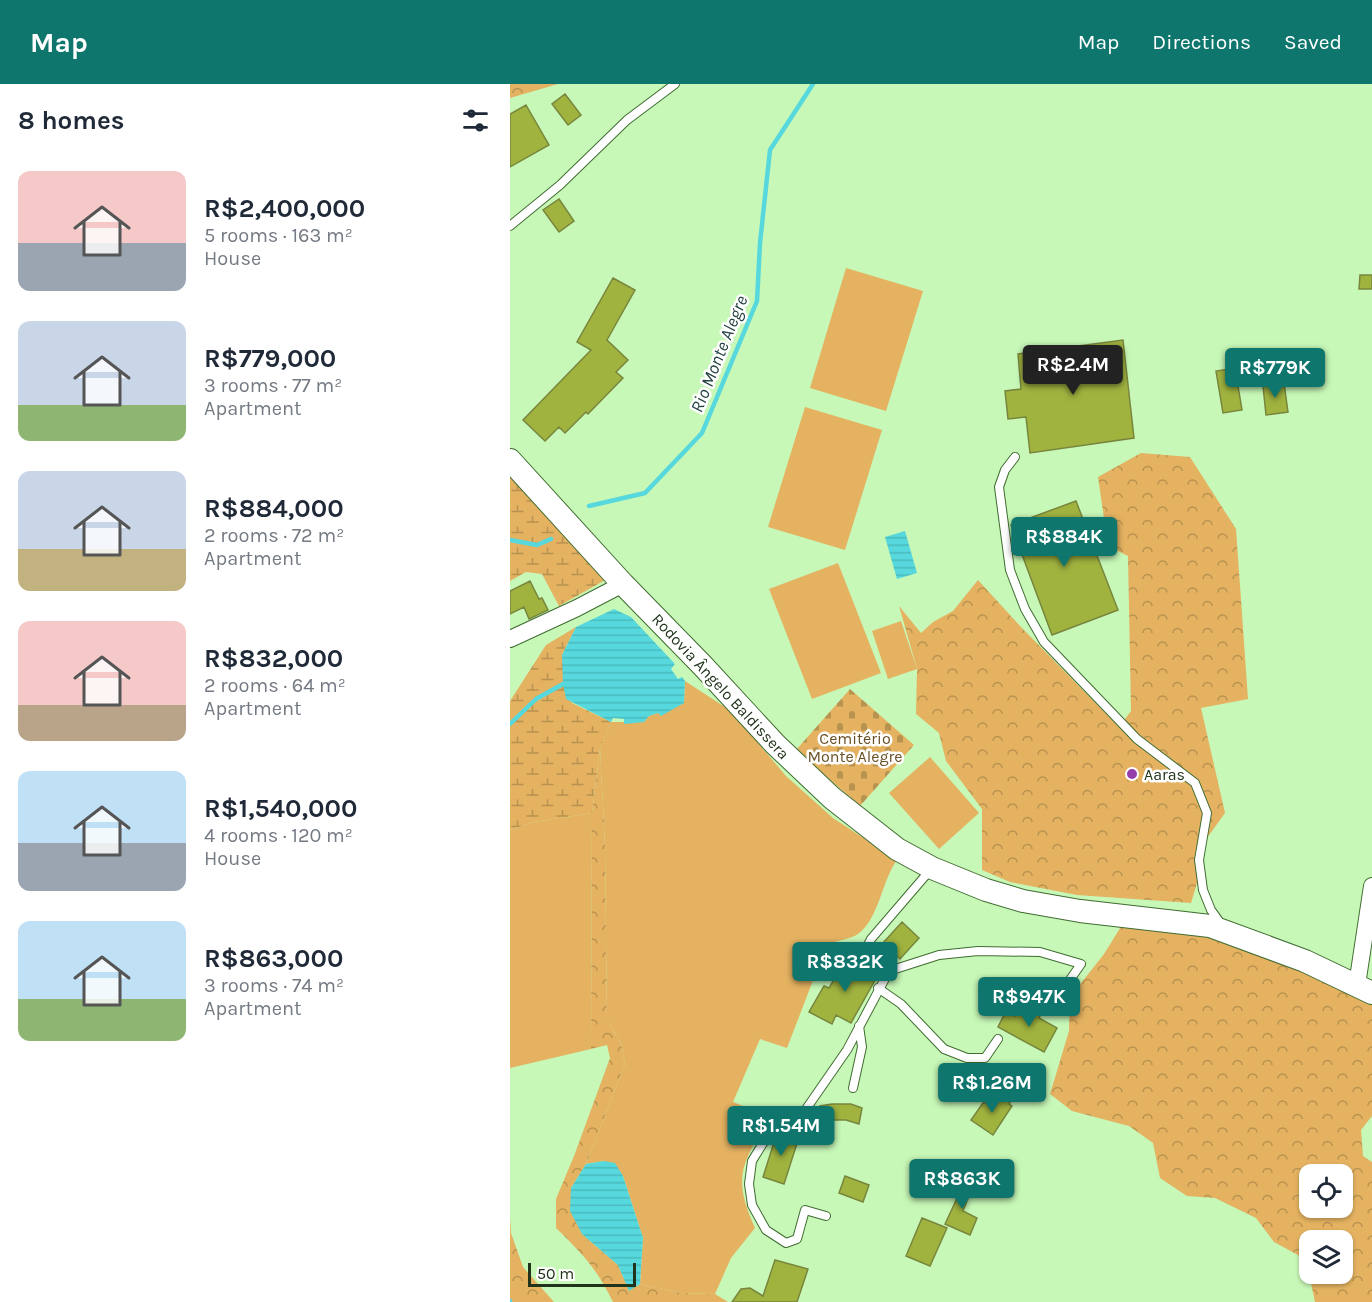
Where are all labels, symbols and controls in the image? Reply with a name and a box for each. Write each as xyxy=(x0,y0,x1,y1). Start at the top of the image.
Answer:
text: Map xyxy=(30,26,88,59)
text: Map xyxy=(1078,30,1119,54)
text: Directions xyxy=(1152,30,1251,54)
text: Saved xyxy=(1284,30,1342,54)
icon: filters xyxy=(459,104,492,137)
text: 8 homes xyxy=(18,105,124,136)
text: R$2,400,000 xyxy=(204,193,365,224)
icon: home xyxy=(66,195,138,267)
text: 5 rooms · 163 m² xyxy=(204,224,353,247)
text: House xyxy=(204,247,261,270)
water label: Rio Monte Alegre xyxy=(686,292,752,416)
text: R$779,000 xyxy=(204,343,336,374)
icon: home xyxy=(66,345,138,417)
pin: R$2.4M xyxy=(1024,345,1122,396)
pin: R$779K xyxy=(1226,348,1324,399)
text: R$2.4M xyxy=(1037,353,1109,376)
text: R$779K xyxy=(1239,356,1311,379)
text: 3 rooms · 77 m² xyxy=(204,374,342,397)
text: Apartment xyxy=(204,397,302,420)
text: R$884,000 xyxy=(204,493,344,524)
icon: home xyxy=(66,495,138,567)
pin: R$884K xyxy=(1015,517,1113,568)
text: 2 rooms · 72 m² xyxy=(204,524,344,547)
text: R$884K xyxy=(1025,525,1103,548)
text: Apartment xyxy=(204,547,302,570)
street label: Rodovia Ângelo Baldissera xyxy=(648,610,793,763)
text: R$832,000 xyxy=(204,643,343,674)
icon: home xyxy=(66,645,138,717)
text: 2 rooms · 64 m² xyxy=(204,674,346,697)
text: Apartment xyxy=(204,697,302,720)
park label: Cemitério Monte Alegre xyxy=(808,729,902,766)
place label: Aaras xyxy=(1144,765,1185,784)
marker: Aaras xyxy=(1125,767,1139,781)
text: R$1,540,000 xyxy=(204,793,357,824)
icon: home xyxy=(66,795,138,867)
text: 4 rooms · 120 m² xyxy=(204,824,353,847)
text: House xyxy=(204,847,261,870)
pin: R$832K xyxy=(796,942,894,993)
text: R$863,000 xyxy=(204,943,343,974)
icon: home xyxy=(66,945,138,1017)
text: R$832K xyxy=(806,950,884,973)
text: 3 rooms · 74 m² xyxy=(204,974,344,997)
pin: R$947K xyxy=(980,977,1078,1028)
text: R$947K xyxy=(992,985,1066,1008)
text: Apartment xyxy=(204,997,302,1020)
pin: R$1.26M xyxy=(937,1063,1047,1114)
text: R$1.26M xyxy=(952,1071,1032,1094)
pin: R$1.54M xyxy=(726,1106,836,1157)
text: R$1.54M xyxy=(741,1114,821,1137)
pin: R$863K xyxy=(913,1159,1011,1210)
map controls xyxy=(1299,1164,1353,1284)
button: locate xyxy=(1299,1164,1353,1218)
text: R$863K xyxy=(923,1167,1001,1190)
button: layers xyxy=(1299,1230,1353,1284)
scale bar xyxy=(528,1260,636,1288)
text: 50 m xyxy=(537,1264,574,1283)

